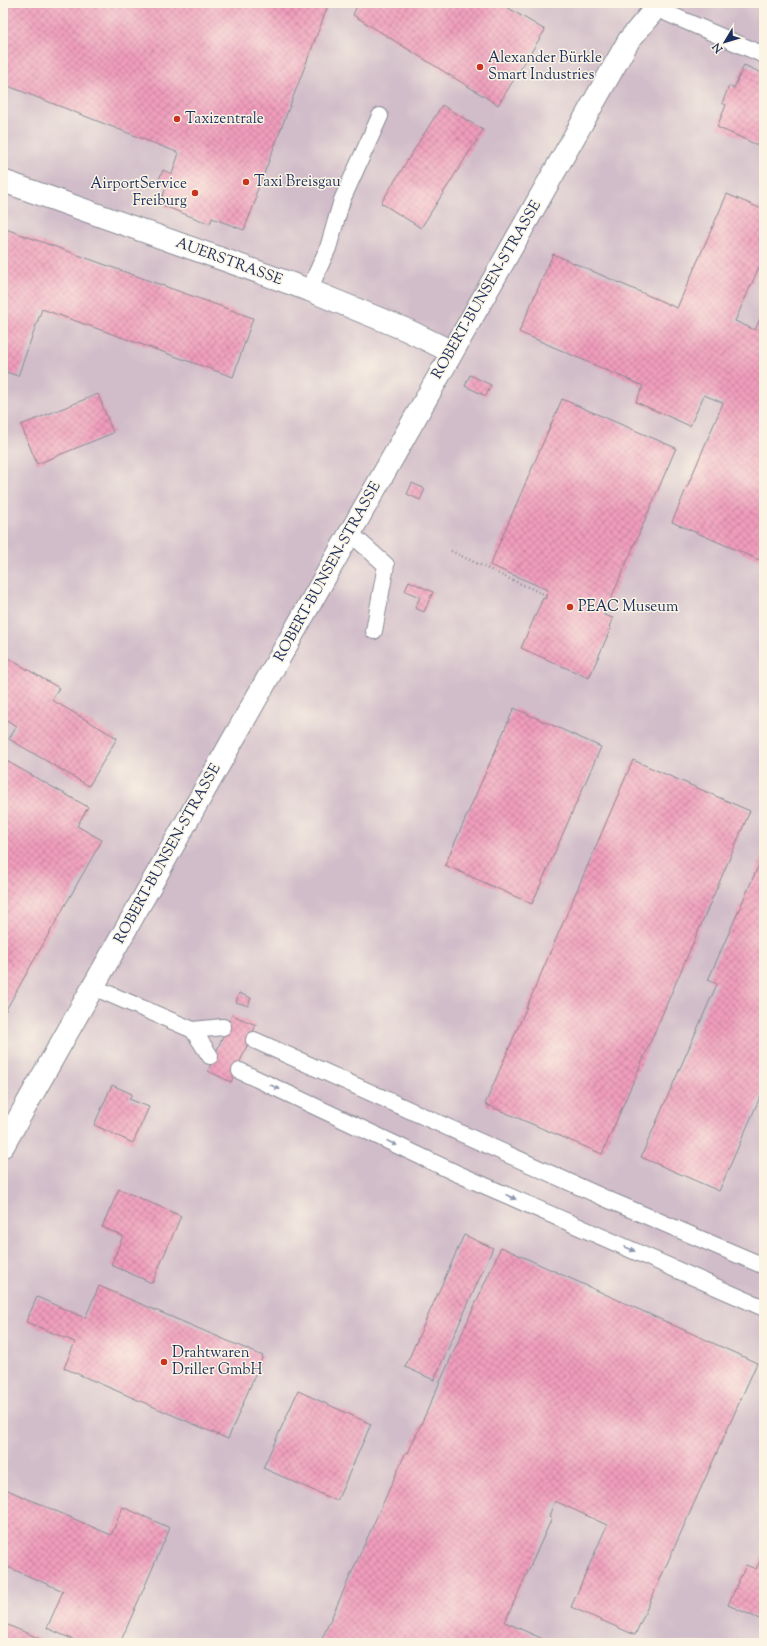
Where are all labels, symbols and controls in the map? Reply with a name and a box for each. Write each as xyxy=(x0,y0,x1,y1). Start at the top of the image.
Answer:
north arrow xyxy=(705,22,745,62)
text: N xyxy=(709,39,728,57)
place label: Alexander Bürkle Smart Industries xyxy=(488,48,602,86)
marker: Alexander Bürkle Smart Industries xyxy=(475,62,485,72)
place label: Taxizentrale xyxy=(185,109,264,130)
marker: Taxizentrale xyxy=(172,114,182,124)
place label: Taxi Breisgau xyxy=(254,172,341,193)
place label: AirportService Freiburg xyxy=(90,174,187,212)
marker: Taxi Breisgau xyxy=(241,177,251,187)
marker: AirportService Freiburg xyxy=(190,188,200,198)
street label: ROBERT-BUNSEN-STRASSE xyxy=(427,197,547,383)
street label: AUERSTRASSE xyxy=(173,233,285,291)
street label: ROBERT-BUNSEN-STRASSE xyxy=(270,478,386,666)
place label: PEAC Museum xyxy=(578,597,679,618)
marker: PEAC Museum xyxy=(565,602,575,612)
street label: ROBERT-BUNSEN-STRASSE xyxy=(110,760,226,948)
one-way arrow xyxy=(269,1084,281,1090)
one-way arrow xyxy=(387,1140,398,1146)
one-way arrow xyxy=(505,1194,516,1200)
one-way arrow xyxy=(624,1247,636,1253)
place label: Drahtwaren Driller GmbH xyxy=(172,1343,263,1381)
marker: Drahtwaren Driller GmbH xyxy=(159,1357,169,1367)

